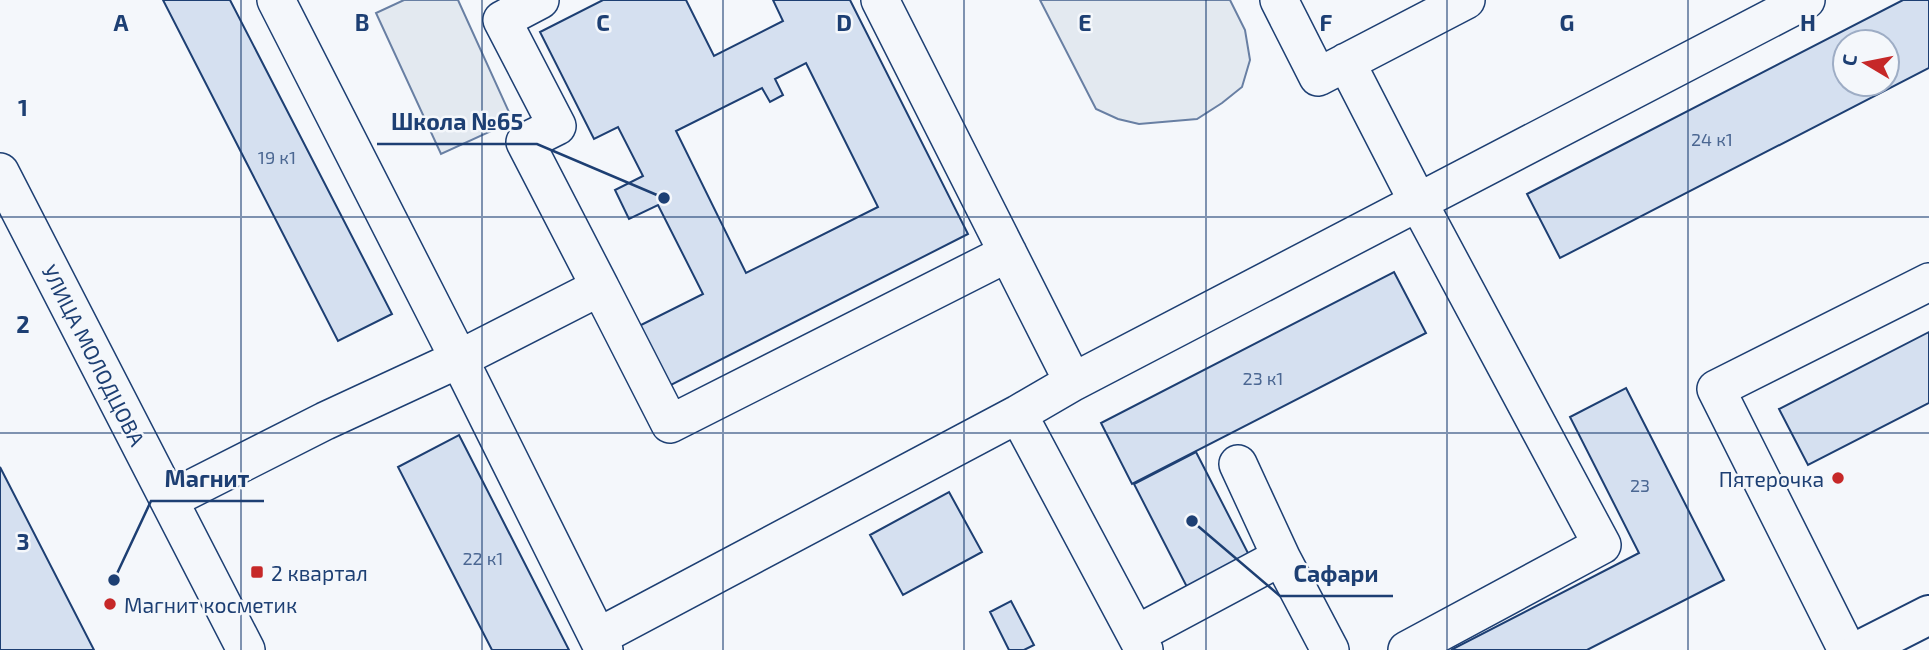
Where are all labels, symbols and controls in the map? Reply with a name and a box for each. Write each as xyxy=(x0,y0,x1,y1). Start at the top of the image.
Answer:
text: A xyxy=(113,8,129,36)
text: B xyxy=(355,8,369,36)
text: C xyxy=(596,8,610,36)
text: D xyxy=(836,8,852,36)
text: E xyxy=(1078,8,1092,36)
text: F xyxy=(1320,8,1333,36)
text: G xyxy=(1560,8,1574,36)
text: H xyxy=(1800,8,1816,36)
north arrow xyxy=(1831,28,1901,98)
text: С xyxy=(1836,52,1861,67)
text: 1 xyxy=(18,93,28,121)
callout: Школа №65 xyxy=(377,100,537,144)
text: Школа №65 xyxy=(391,107,523,135)
house number: 24 к1 xyxy=(1691,128,1733,150)
house number: 19 к1 xyxy=(258,146,296,168)
street label: УЛИЦА МОЛОДЦОВА xyxy=(37,260,151,450)
text: 2 xyxy=(16,310,30,338)
house number: 23 к1 xyxy=(1243,367,1283,389)
callout: Магнит xyxy=(151,457,264,501)
text: Магнит xyxy=(165,464,250,492)
place label: Пятерочка xyxy=(1719,466,1824,491)
marker: Пятерочка xyxy=(1830,470,1846,486)
house number: 23 xyxy=(1630,474,1650,496)
text: 3 xyxy=(16,527,30,555)
house number: 22 к1 xyxy=(462,547,504,569)
callout: Сафари xyxy=(1280,552,1393,596)
text: Сафари xyxy=(1293,559,1379,587)
place label: 2 квартал xyxy=(271,560,368,585)
marker: 2 квартал xyxy=(249,564,265,580)
place label: Магнит косметик xyxy=(124,592,297,617)
marker: Магнит косметик xyxy=(102,596,118,612)

